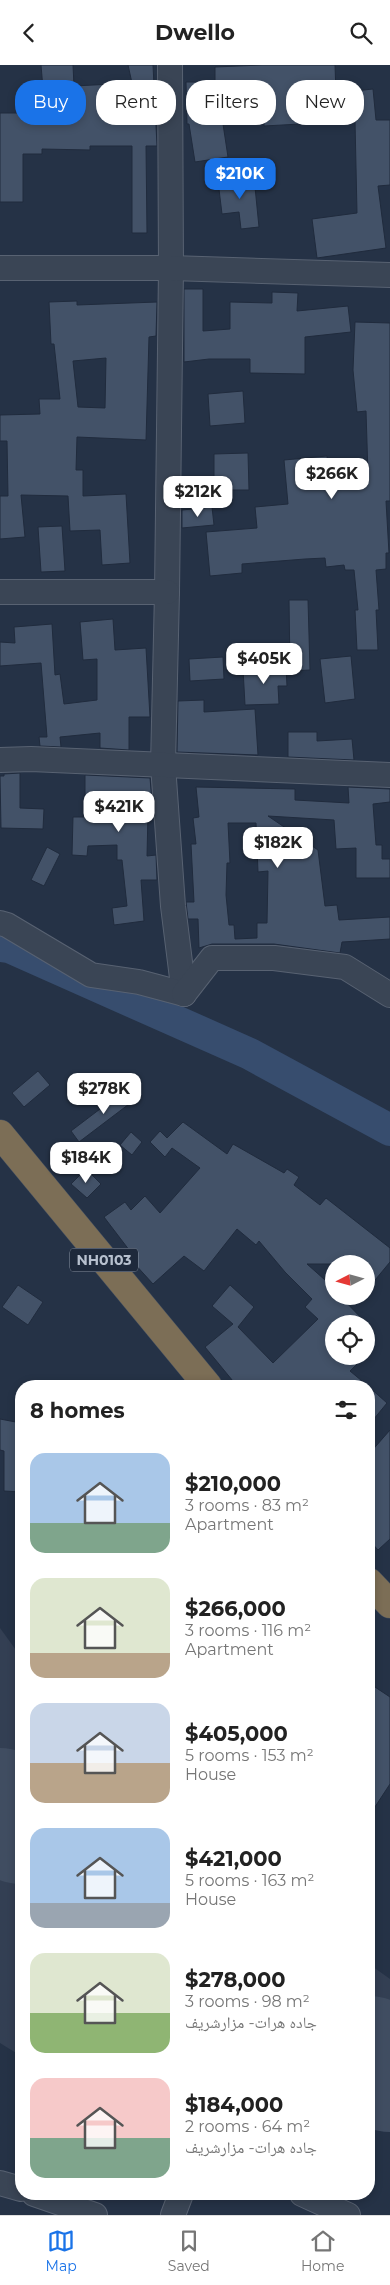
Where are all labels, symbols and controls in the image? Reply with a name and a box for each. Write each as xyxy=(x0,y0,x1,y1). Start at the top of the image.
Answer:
icon: back xyxy=(15,19,43,47)
text: Dwello xyxy=(155,19,235,46)
icon: search xyxy=(347,19,375,47)
chip: Buy xyxy=(15,80,86,125)
chip: Rent xyxy=(96,80,176,125)
chip: Filters xyxy=(186,80,276,125)
chip: New xyxy=(286,80,364,125)
pin: $210K xyxy=(205,157,275,200)
text: $210K xyxy=(216,164,264,183)
pin: $266K xyxy=(297,457,367,500)
text: $266K xyxy=(306,464,358,483)
pin: $212K xyxy=(163,475,233,518)
text: $212K xyxy=(174,482,222,501)
pin: $405K xyxy=(229,643,299,685)
text: $405K xyxy=(237,649,291,668)
pin: $421K xyxy=(84,791,154,833)
text: $421K xyxy=(95,797,143,816)
pin: $182K xyxy=(243,827,313,869)
text: $182K xyxy=(254,833,302,852)
pin: $278K xyxy=(69,1073,139,1115)
text: $278K xyxy=(78,1079,130,1098)
pin: $184K xyxy=(51,1141,121,1184)
text: $184K xyxy=(61,1148,111,1167)
road number: NH0103 xyxy=(70,1249,138,1271)
north arrow xyxy=(325,1255,375,1305)
map controls xyxy=(325,1255,375,1365)
button: locate xyxy=(325,1315,375,1365)
icon: filters xyxy=(332,1396,360,1424)
text: 8 homes xyxy=(30,1398,125,1423)
text: $210,000 xyxy=(185,1471,281,1496)
icon: home xyxy=(70,1473,130,1533)
text: 3 rooms · 83 m² xyxy=(185,1496,309,1515)
text: Apartment xyxy=(185,1515,274,1534)
text: $266,000 xyxy=(185,1596,286,1621)
icon: home xyxy=(70,1598,130,1658)
text: 3 rooms · 116 m² xyxy=(185,1621,311,1640)
text: Apartment xyxy=(185,1640,274,1659)
text: $405,000 xyxy=(185,1721,288,1746)
icon: home xyxy=(70,1723,130,1783)
text: 5 rooms · 153 m² xyxy=(185,1746,314,1765)
text: House xyxy=(185,1765,236,1784)
text: $421,000 xyxy=(185,1846,282,1871)
icon: home xyxy=(70,1848,130,1908)
text: 5 rooms · 163 m² xyxy=(185,1871,314,1890)
text: House xyxy=(185,1890,236,1909)
text: $278,000 xyxy=(185,1967,286,1992)
icon: home xyxy=(70,1973,130,2033)
text: 3 rooms · 98 m² xyxy=(185,1992,310,2011)
text: جاده هرات- مزارشریف xyxy=(185,2013,317,2032)
text: $184,000 xyxy=(185,2092,283,2117)
icon: home xyxy=(70,2098,130,2158)
text: 2 rooms · 64 m² xyxy=(185,2117,310,2136)
text: جاده هرات- مزارشریف xyxy=(185,2138,317,2157)
tab: Map xyxy=(46,2227,77,2275)
tab: Saved xyxy=(168,2227,210,2275)
tab: Home xyxy=(301,2227,344,2275)

